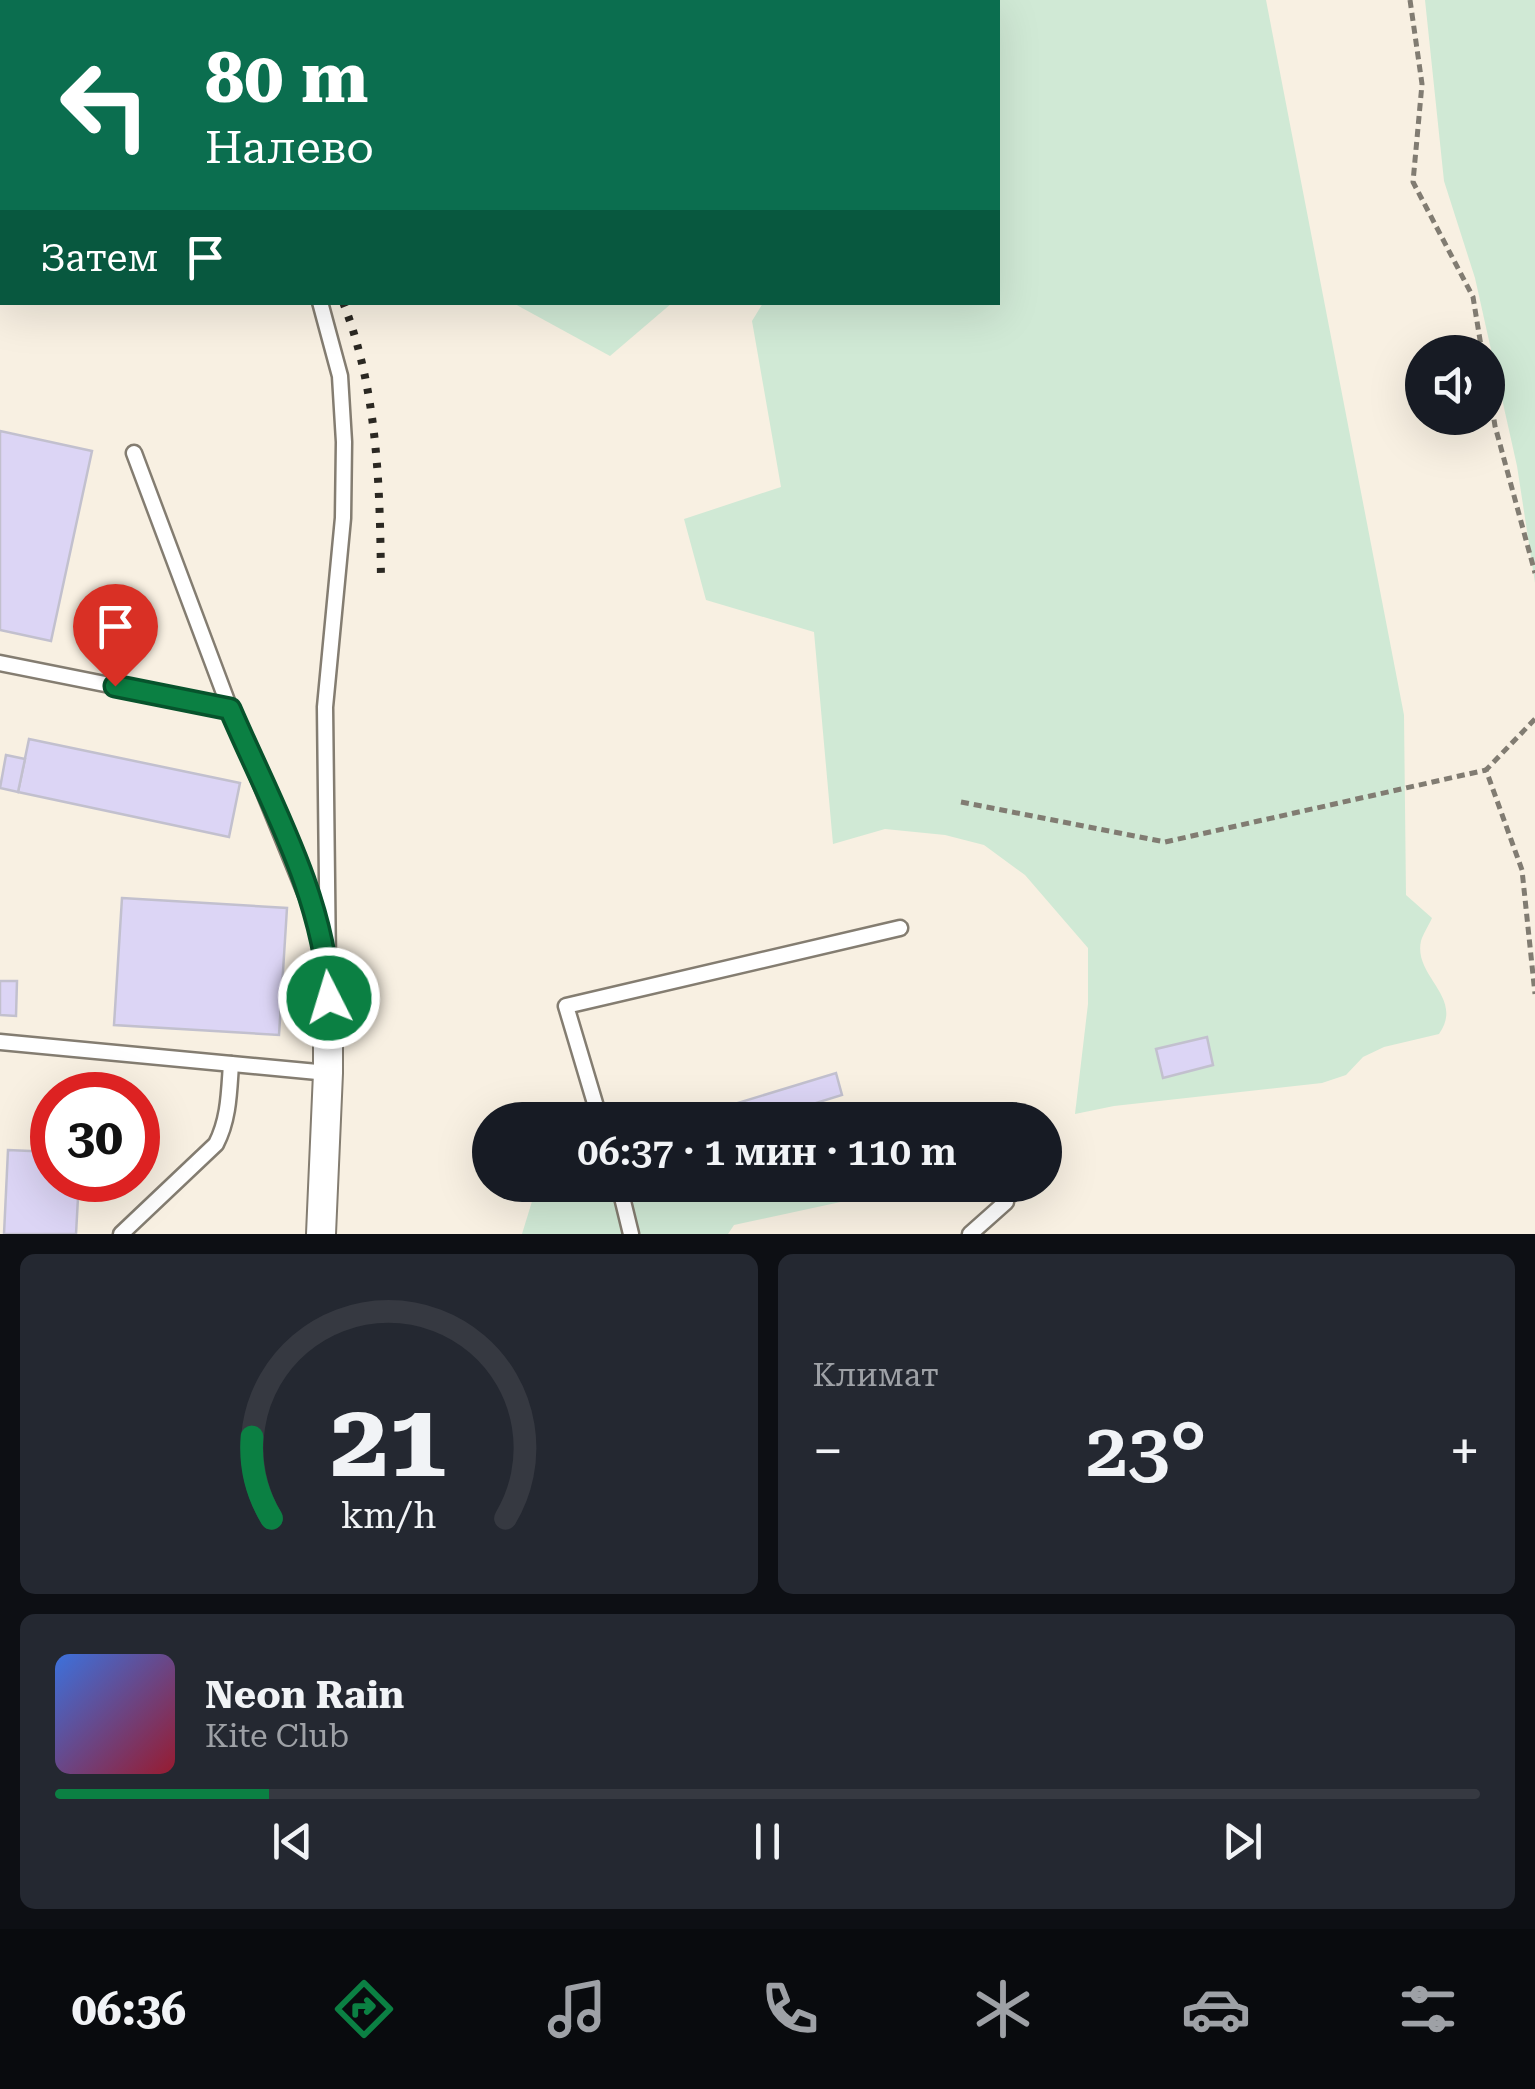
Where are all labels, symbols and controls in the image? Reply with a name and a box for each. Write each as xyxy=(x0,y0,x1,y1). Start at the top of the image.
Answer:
text: 80 m xyxy=(205,37,369,119)
icon: left xyxy=(40,40,170,170)
text: Налево xyxy=(205,121,374,174)
icon: arrive xyxy=(178,230,233,285)
text: Затем xyxy=(40,236,158,280)
map controls xyxy=(1405,335,1505,435)
button: sound xyxy=(1405,335,1505,435)
pin xyxy=(73,584,158,687)
icon: arrive xyxy=(88,599,143,654)
position arrow xyxy=(277,946,381,1050)
speed limit sign: 30 xyxy=(30,1072,160,1202)
text: 06:37 · 1 мин · 110 m xyxy=(577,1130,957,1174)
text: Климат xyxy=(813,1356,939,1394)
text: 21 xyxy=(331,1380,447,1501)
text: 23° xyxy=(1086,1406,1207,1494)
text: − xyxy=(813,1419,843,1483)
text: + xyxy=(1449,1419,1480,1483)
text: km/h xyxy=(341,1495,437,1537)
text: Neon Rain xyxy=(205,1673,404,1717)
text: Kite Club xyxy=(205,1717,349,1755)
icon: previous xyxy=(265,1814,320,1869)
icon: pause xyxy=(740,1814,795,1869)
icon: next xyxy=(1215,1814,1270,1869)
icon: directions xyxy=(329,1974,399,2044)
icon: music xyxy=(542,1974,612,2044)
icon: phone xyxy=(755,1974,825,2044)
icon: climate xyxy=(968,1974,1038,2044)
icon: car xyxy=(1181,1974,1251,2044)
icon: filters xyxy=(1393,1974,1463,2044)
text: 06:36 xyxy=(71,1983,186,2036)

